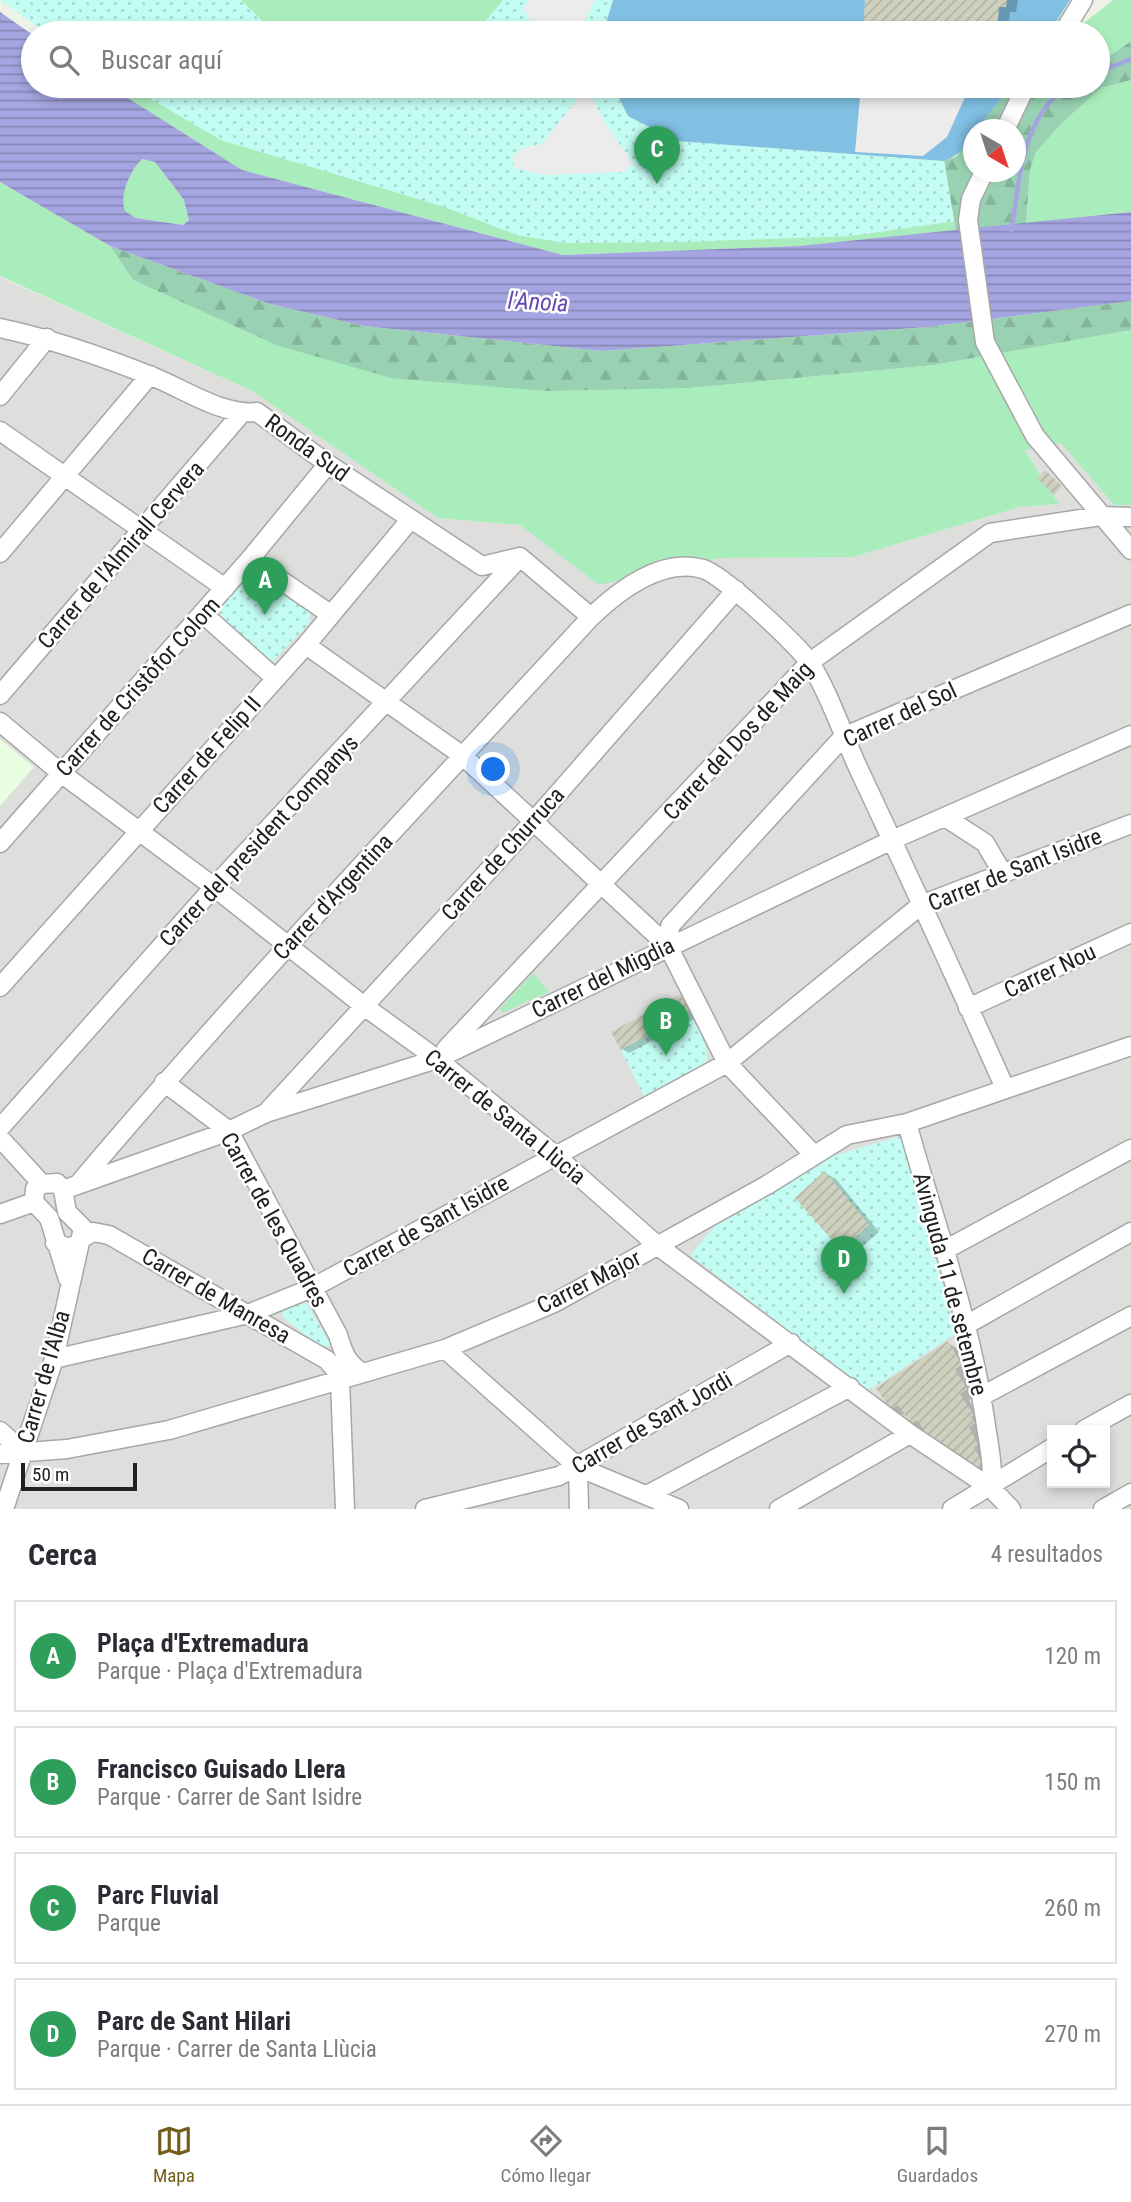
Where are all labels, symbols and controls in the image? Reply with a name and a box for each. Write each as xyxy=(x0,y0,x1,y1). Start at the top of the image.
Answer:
search box xyxy=(21,21,1110,98)
icon: search xyxy=(45,41,83,79)
text: Buscar aquí xyxy=(101,45,222,75)
north arrow xyxy=(963,119,1026,182)
pin: C xyxy=(634,126,680,184)
water label: l'Anoia xyxy=(507,286,569,318)
street label: Ronda Sud xyxy=(260,409,354,487)
street label: Carrer de l'Almirall Cervera xyxy=(32,456,210,654)
pin: A xyxy=(242,557,288,615)
street label: Carrer de Cristòfor Colom xyxy=(50,592,226,782)
street label: Carrer del Dos de Maig xyxy=(658,656,818,826)
street label: Carrer del Sol xyxy=(839,677,961,753)
street label: Carrer de Felip II xyxy=(147,691,267,819)
street label: Carrer del president Companys xyxy=(154,730,364,952)
your location xyxy=(476,752,510,786)
street label: Carrer de Churruca xyxy=(436,782,570,926)
street label: Carrer de Sant Isidre xyxy=(924,823,1106,917)
street label: Carrer d'Argentina xyxy=(268,828,398,966)
street label: Carrer del Migdia xyxy=(527,932,679,1024)
street label: Carrer Nou xyxy=(1000,938,1100,1004)
pin: B xyxy=(643,998,689,1056)
street label: Carrer de Santa Llùcia xyxy=(419,1044,591,1190)
street label: Carrer de les Quadres xyxy=(215,1128,333,1312)
street label: Carrer de Sant Isidre xyxy=(339,1169,513,1283)
street label: Avinguda 11 de setembre xyxy=(907,1170,993,1398)
pin: D xyxy=(821,1236,867,1294)
street label: Carrer de Manresa xyxy=(137,1243,295,1349)
street label: Carrer Major xyxy=(533,1244,645,1320)
street label: Carrer de l'Alba xyxy=(12,1307,76,1447)
street label: Carrer de Sant Jordi xyxy=(567,1366,737,1480)
map controls xyxy=(1047,1425,1110,1488)
button: locate xyxy=(1047,1425,1110,1488)
scale bar xyxy=(21,1460,136,1492)
text: 50 m xyxy=(32,1463,69,1486)
text: Cerca xyxy=(28,1537,97,1572)
text: 4 resultados xyxy=(991,1541,1103,1568)
text: Plaça d'Extremadura xyxy=(97,1628,309,1658)
text: A xyxy=(46,1643,60,1670)
text: 120 m xyxy=(1044,1643,1101,1670)
text: Parque · Plaça d'Extremadura xyxy=(97,1658,363,1685)
text: Francisco Guisado Llera xyxy=(97,1754,346,1784)
text: B xyxy=(47,1769,59,1796)
text: 150 m xyxy=(1044,1769,1101,1796)
text: Parque · Carrer de Sant Isidre xyxy=(97,1784,362,1811)
text: Parc Fluvial xyxy=(97,1880,219,1910)
text: C xyxy=(46,1895,60,1922)
text: 260 m xyxy=(1044,1895,1101,1922)
text: Parque xyxy=(97,1910,161,1937)
text: Parc de Sant Hilari xyxy=(97,2006,291,2036)
text: D xyxy=(47,2021,60,2048)
text: 270 m xyxy=(1044,2021,1101,2048)
text: Parque · Carrer de Santa Llùcia xyxy=(97,2036,377,2063)
tab: Mapa xyxy=(153,2122,195,2187)
tab: Cómo llegar xyxy=(501,2122,591,2187)
tab: Guardados xyxy=(897,2122,978,2187)

